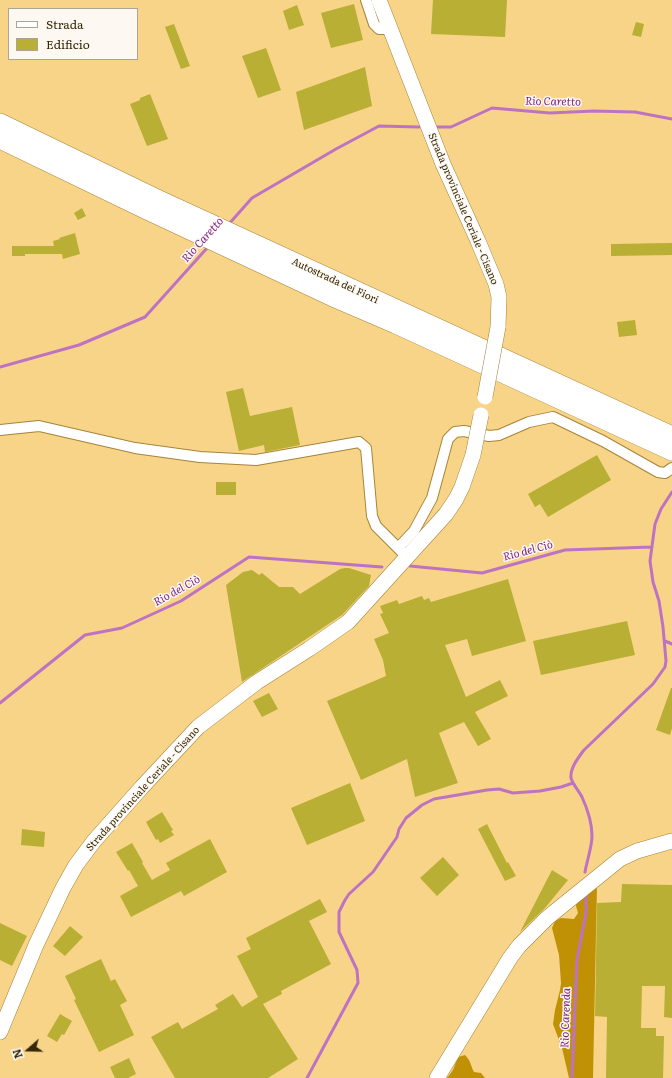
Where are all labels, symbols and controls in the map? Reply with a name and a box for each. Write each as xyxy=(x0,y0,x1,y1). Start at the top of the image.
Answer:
legend xyxy=(8,8,138,60)
text: Strada xyxy=(46,15,84,33)
text: Edificio xyxy=(46,35,90,53)
water label: Rio Caretto xyxy=(525,95,581,109)
street label: Strada provinciale Ceriale - Cisano xyxy=(425,131,501,287)
water label: Rio Caretto xyxy=(179,215,227,265)
street label: Autostrada dei Fiori xyxy=(290,256,380,306)
water label: Rio del Ciò xyxy=(502,538,554,564)
water label: Rio del Ciò xyxy=(151,573,203,609)
street label: Strada provinciale Ceriale - Cisano xyxy=(84,724,202,854)
water label: Rio Carenda xyxy=(558,988,574,1048)
north arrow xyxy=(8,1030,48,1070)
text: N xyxy=(8,1047,26,1061)

